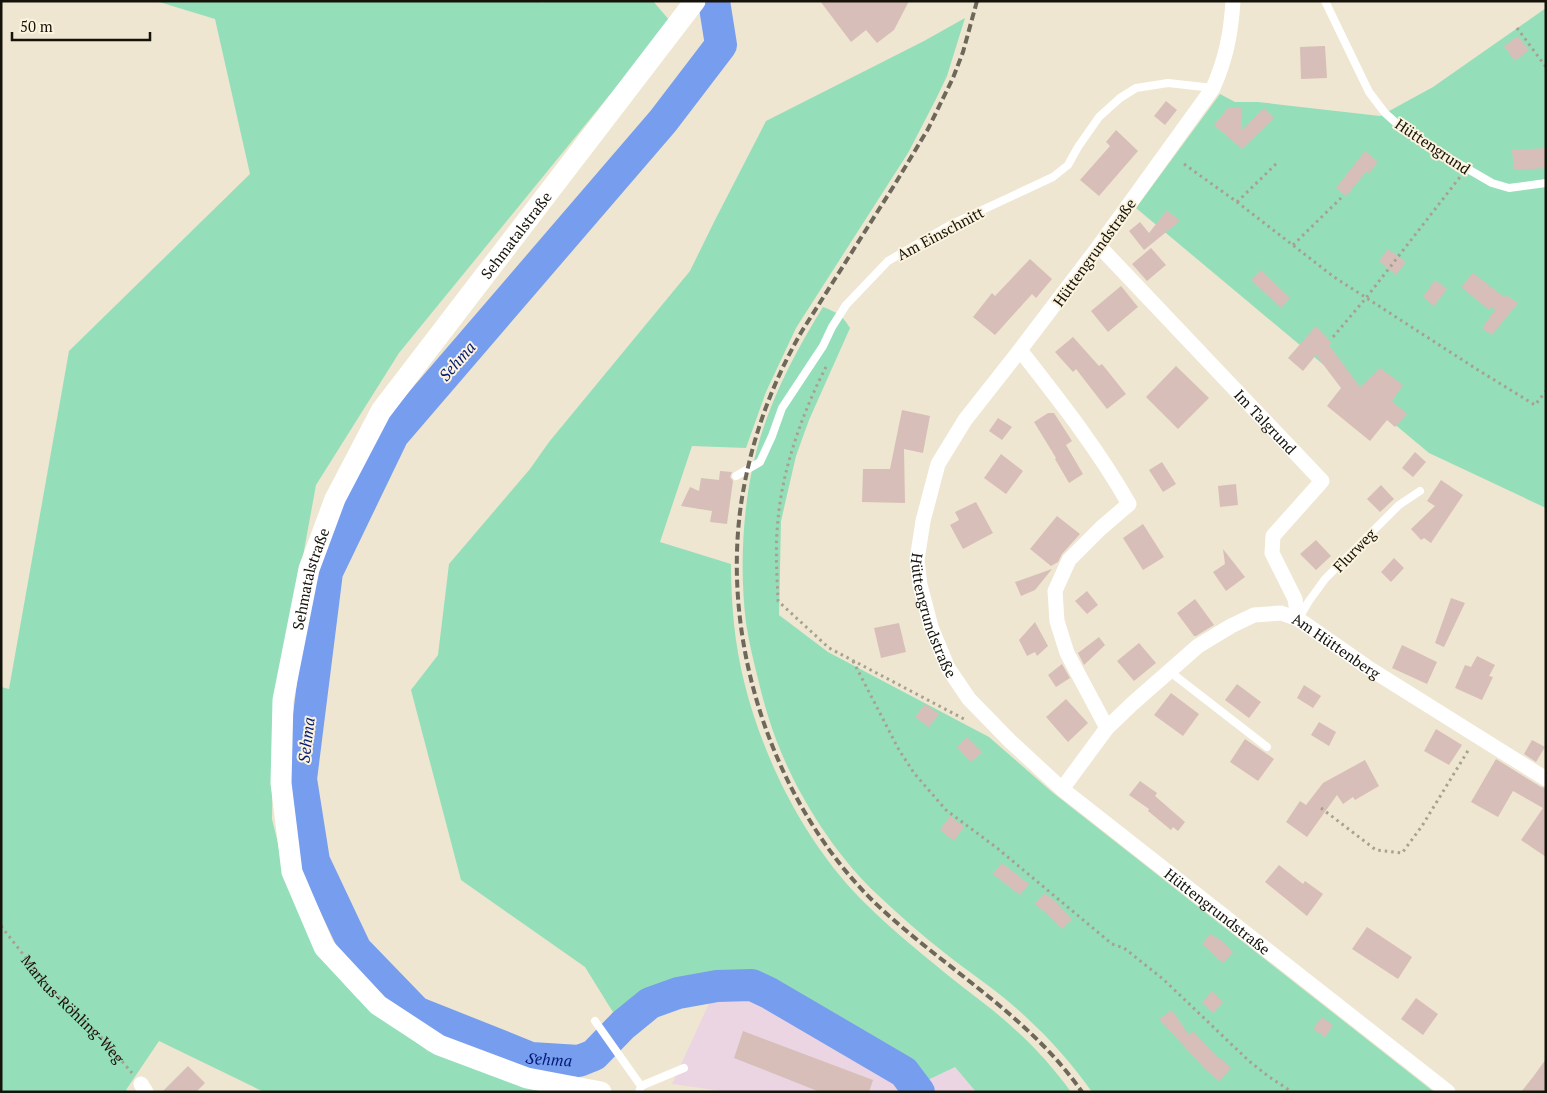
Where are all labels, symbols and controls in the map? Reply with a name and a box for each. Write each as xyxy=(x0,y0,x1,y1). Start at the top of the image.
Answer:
scale bar xyxy=(12,10,150,42)
text: 50 m xyxy=(20,16,53,36)
street label: Hüttengrund xyxy=(1392,113,1474,179)
street label: Sehmatalstraße xyxy=(476,187,556,283)
street label: Hüttengrundstraße xyxy=(1048,194,1140,310)
street label: Am Einschnitt xyxy=(893,201,987,264)
water label: Sehma xyxy=(434,337,480,385)
street label: Im Talgrund xyxy=(1230,385,1301,458)
street label: Flurweg xyxy=(1328,523,1381,576)
street label: Sehmatalstraße xyxy=(287,525,333,632)
street label: Hüttengrundstraße xyxy=(906,552,962,681)
street label: Am Hüttenberg xyxy=(1290,608,1385,684)
water label: Sehma xyxy=(292,716,320,764)
street label: Hüttengrundstraße xyxy=(1161,863,1275,959)
street label: Markus-Röhling-Weg xyxy=(17,951,130,1068)
water label: Sehma xyxy=(523,1046,573,1072)

